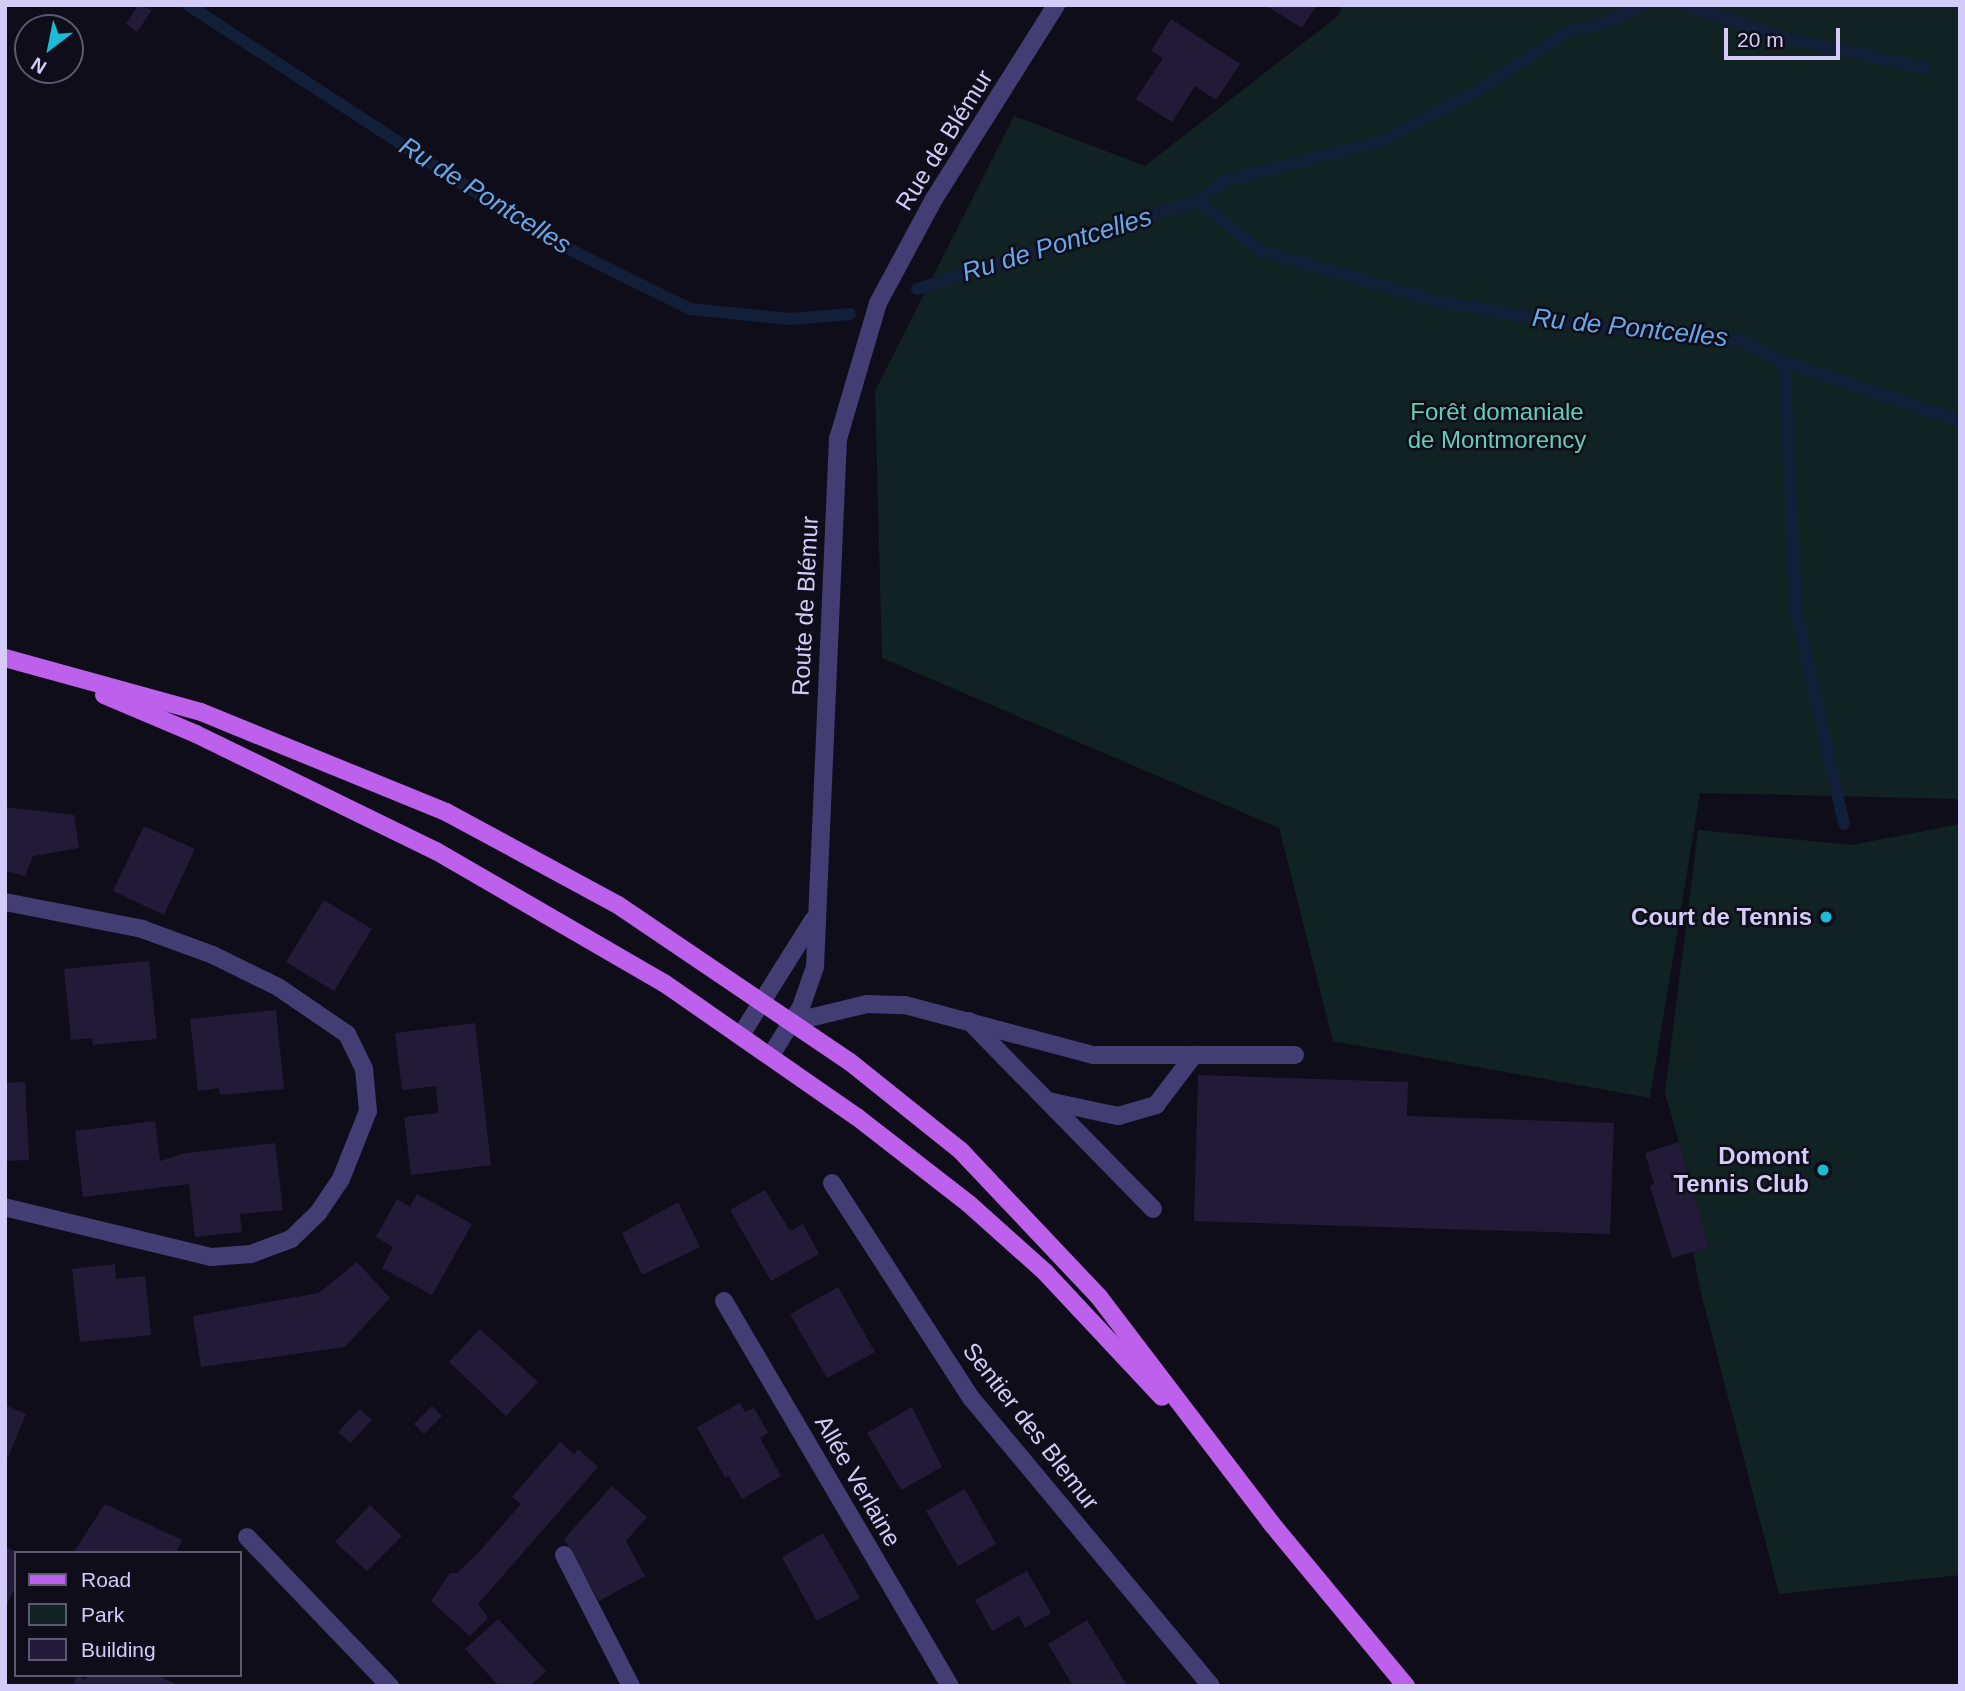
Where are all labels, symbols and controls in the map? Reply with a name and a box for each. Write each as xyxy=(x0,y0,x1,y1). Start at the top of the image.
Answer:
north arrow xyxy=(14,14,84,84)
scale bar xyxy=(1727,14,1842,58)
text: 20 m xyxy=(1737,28,1784,51)
text: N xyxy=(27,53,50,78)
street label: Rue de Blémur xyxy=(889,64,999,216)
water label: Ru de Pontcelles xyxy=(393,131,577,261)
water label: Ru de Pontcelles xyxy=(958,201,1156,289)
water label: Ru de Pontcelles xyxy=(1531,302,1729,354)
park label: Forêt domaniale de Montmorency xyxy=(1408,398,1586,454)
street label: Route de Blémur xyxy=(786,515,824,697)
place label: Court de Tennis xyxy=(1631,903,1812,931)
marker: Court de Tennis xyxy=(1818,909,1834,925)
place label: Domont Tennis Club xyxy=(1673,1142,1809,1198)
marker: Domont Tennis Club xyxy=(1815,1162,1831,1178)
street label: Sentier des Blemur xyxy=(957,1337,1105,1515)
street label: Allée Verlaine xyxy=(809,1410,907,1552)
legend xyxy=(14,1551,242,1677)
text: Road xyxy=(81,1568,131,1591)
text: Park xyxy=(81,1603,124,1626)
text: Building xyxy=(81,1638,156,1661)

